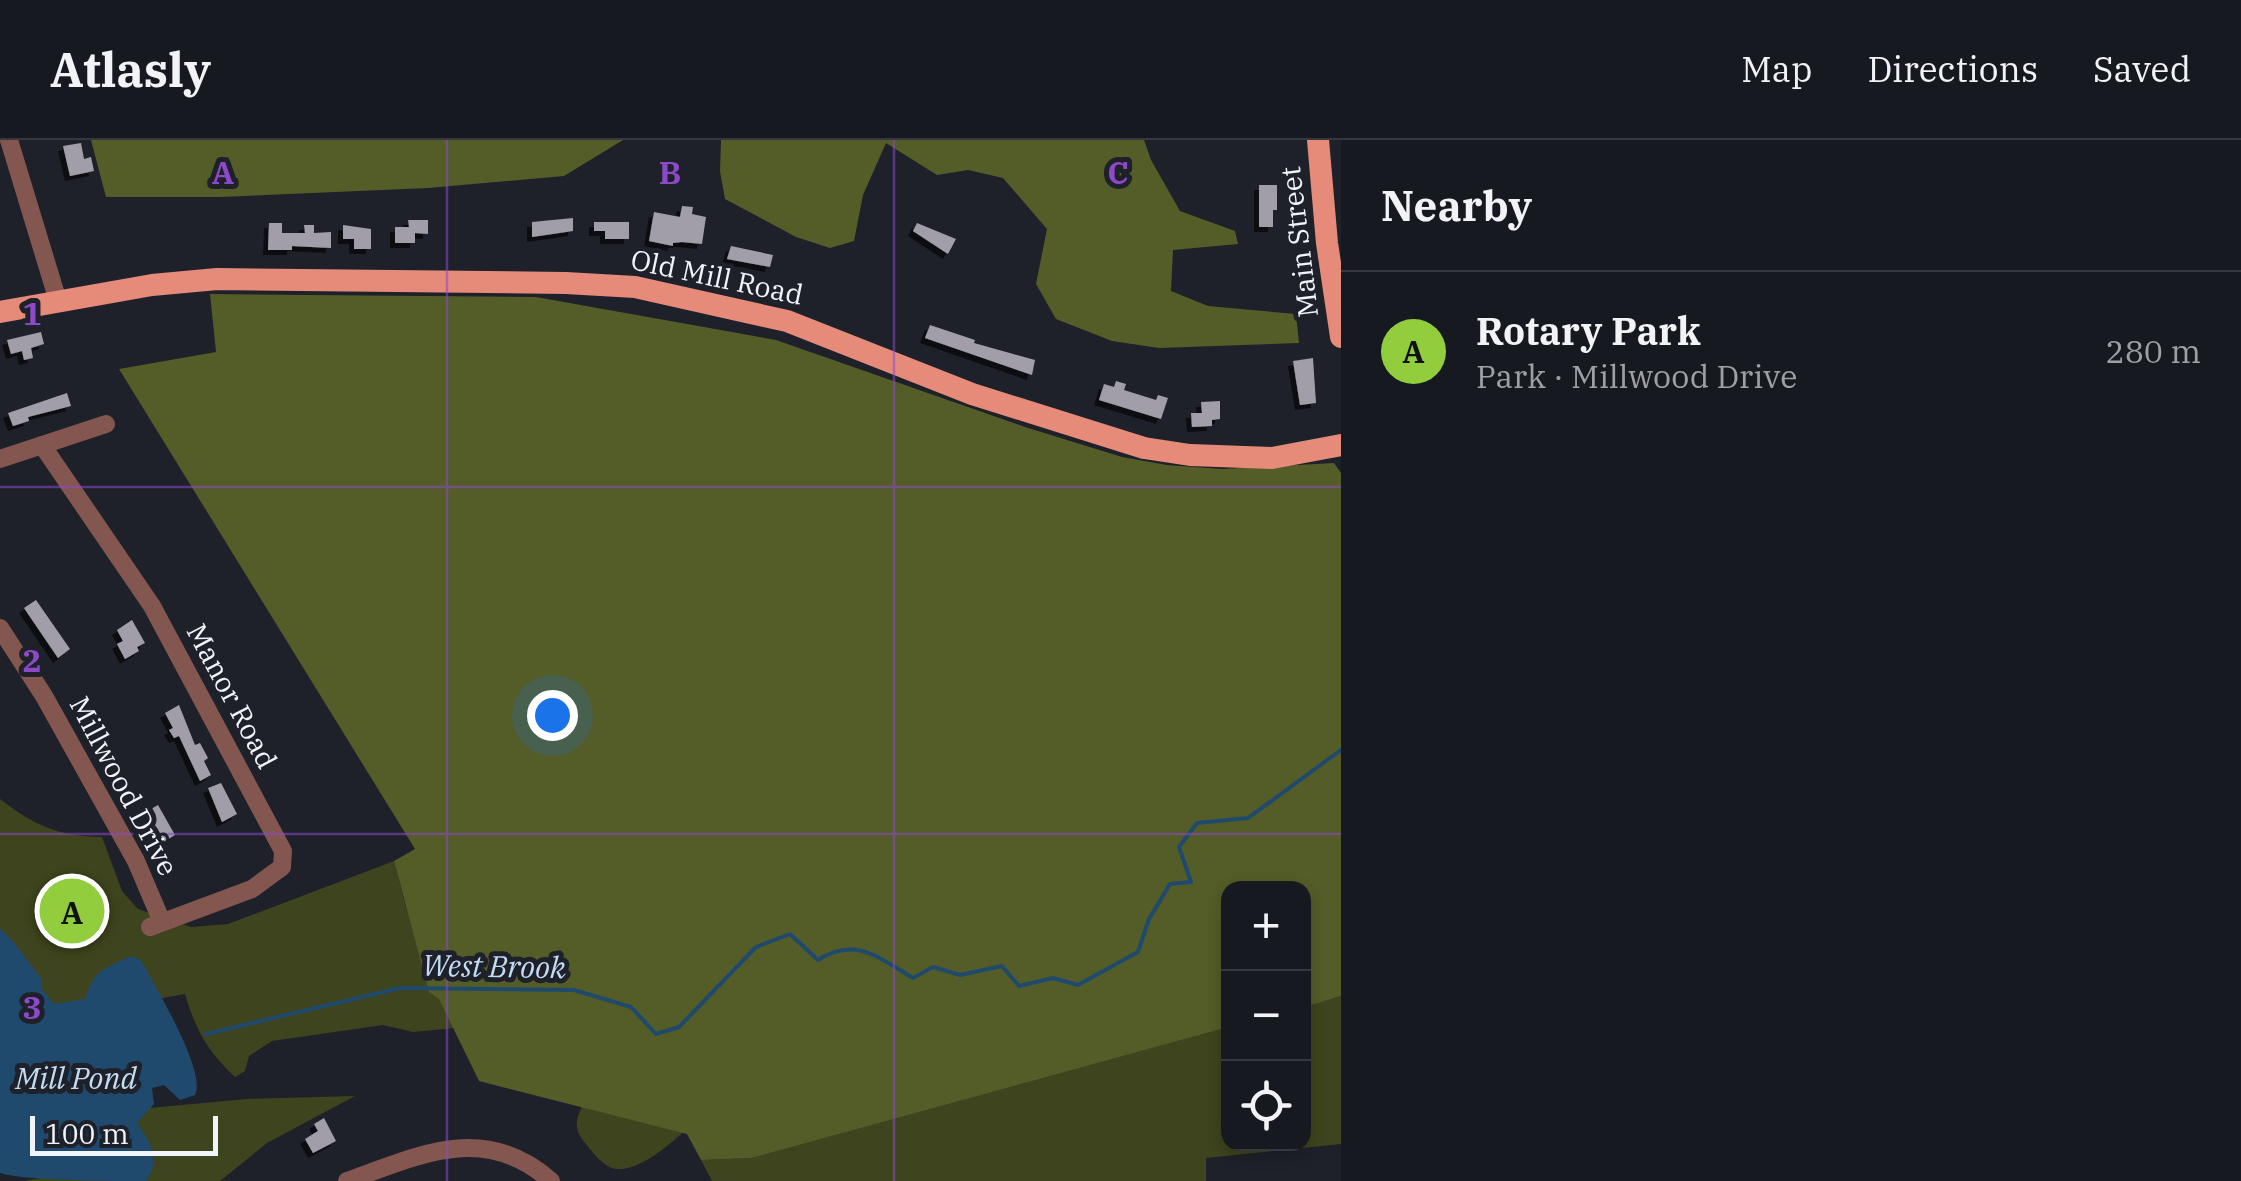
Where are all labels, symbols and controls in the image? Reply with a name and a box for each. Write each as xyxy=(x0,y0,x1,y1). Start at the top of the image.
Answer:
text: Atlasly xyxy=(50,38,211,100)
text: Map xyxy=(1741,46,1812,92)
text: Directions xyxy=(1867,46,2038,92)
text: Saved xyxy=(2093,46,2191,92)
text: A xyxy=(212,151,234,193)
text: B xyxy=(659,151,681,193)
text: C xyxy=(1107,151,1129,193)
street label: Main Street xyxy=(1271,164,1326,320)
text: Nearby xyxy=(1381,178,1532,233)
street label: Old Mill Road xyxy=(628,240,807,313)
text: 1 xyxy=(22,292,42,334)
text: Rotary Park xyxy=(1476,306,1701,355)
text: A xyxy=(1402,330,1425,372)
text: 280 m xyxy=(2105,330,2201,372)
text: Park · Millwood Drive xyxy=(1476,355,1797,397)
street label: Manor Road xyxy=(179,617,286,775)
text: 2 xyxy=(22,639,42,681)
street label: Millwood Drive xyxy=(62,690,187,882)
your location xyxy=(527,690,578,741)
pin: A xyxy=(40,874,104,948)
map controls xyxy=(1221,881,1311,1151)
button: + xyxy=(1221,881,1311,971)
water label: West Brook xyxy=(422,945,566,986)
button: − xyxy=(1221,971,1311,1061)
text: 3 xyxy=(22,986,42,1028)
water label: Mill Pond xyxy=(14,1058,138,1097)
button: locate xyxy=(1221,1061,1311,1151)
scale bar xyxy=(30,1111,218,1156)
text: 100 m xyxy=(45,1115,129,1152)

